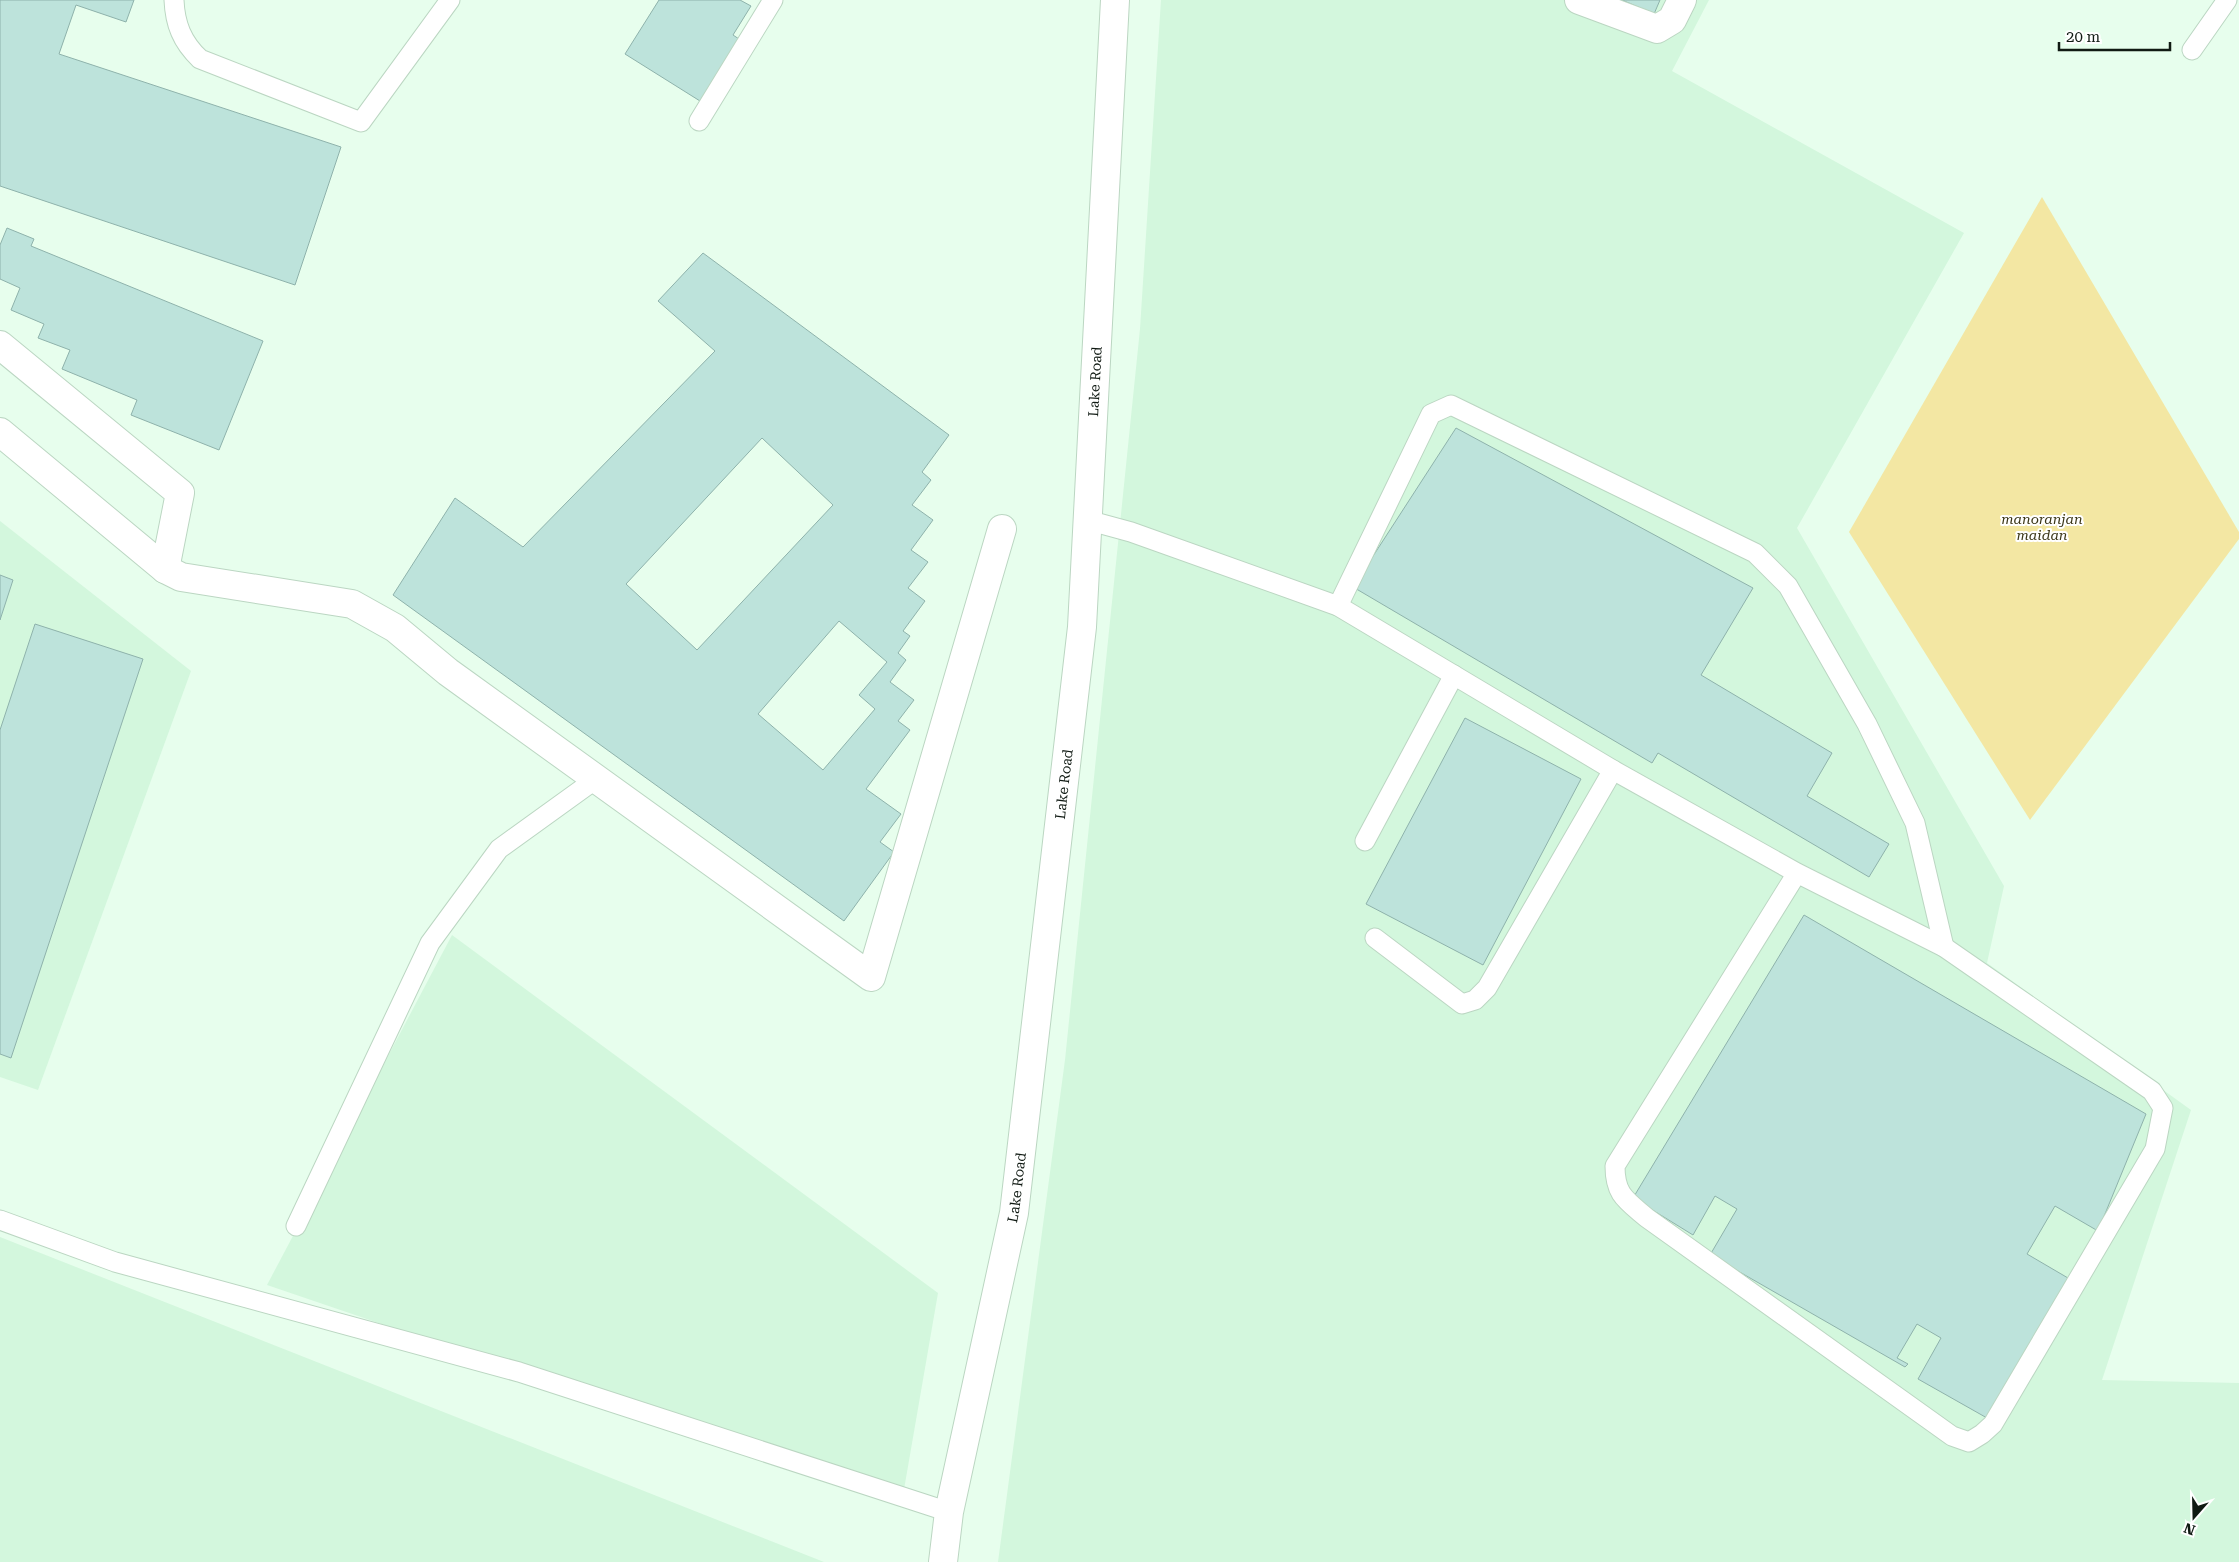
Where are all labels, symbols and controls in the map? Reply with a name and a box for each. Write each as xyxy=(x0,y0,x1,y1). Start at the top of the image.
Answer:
scale bar xyxy=(2059,20,2170,52)
text: 20 m xyxy=(2066,28,2101,46)
street label: Lake Road xyxy=(1085,346,1105,417)
park label: manoranjan maidan xyxy=(2001,511,2083,543)
street label: Lake Road xyxy=(1052,748,1076,820)
street label: Lake Road xyxy=(1004,1152,1029,1224)
north arrow xyxy=(2169,1492,2219,1542)
text: N xyxy=(2182,1520,2197,1539)

